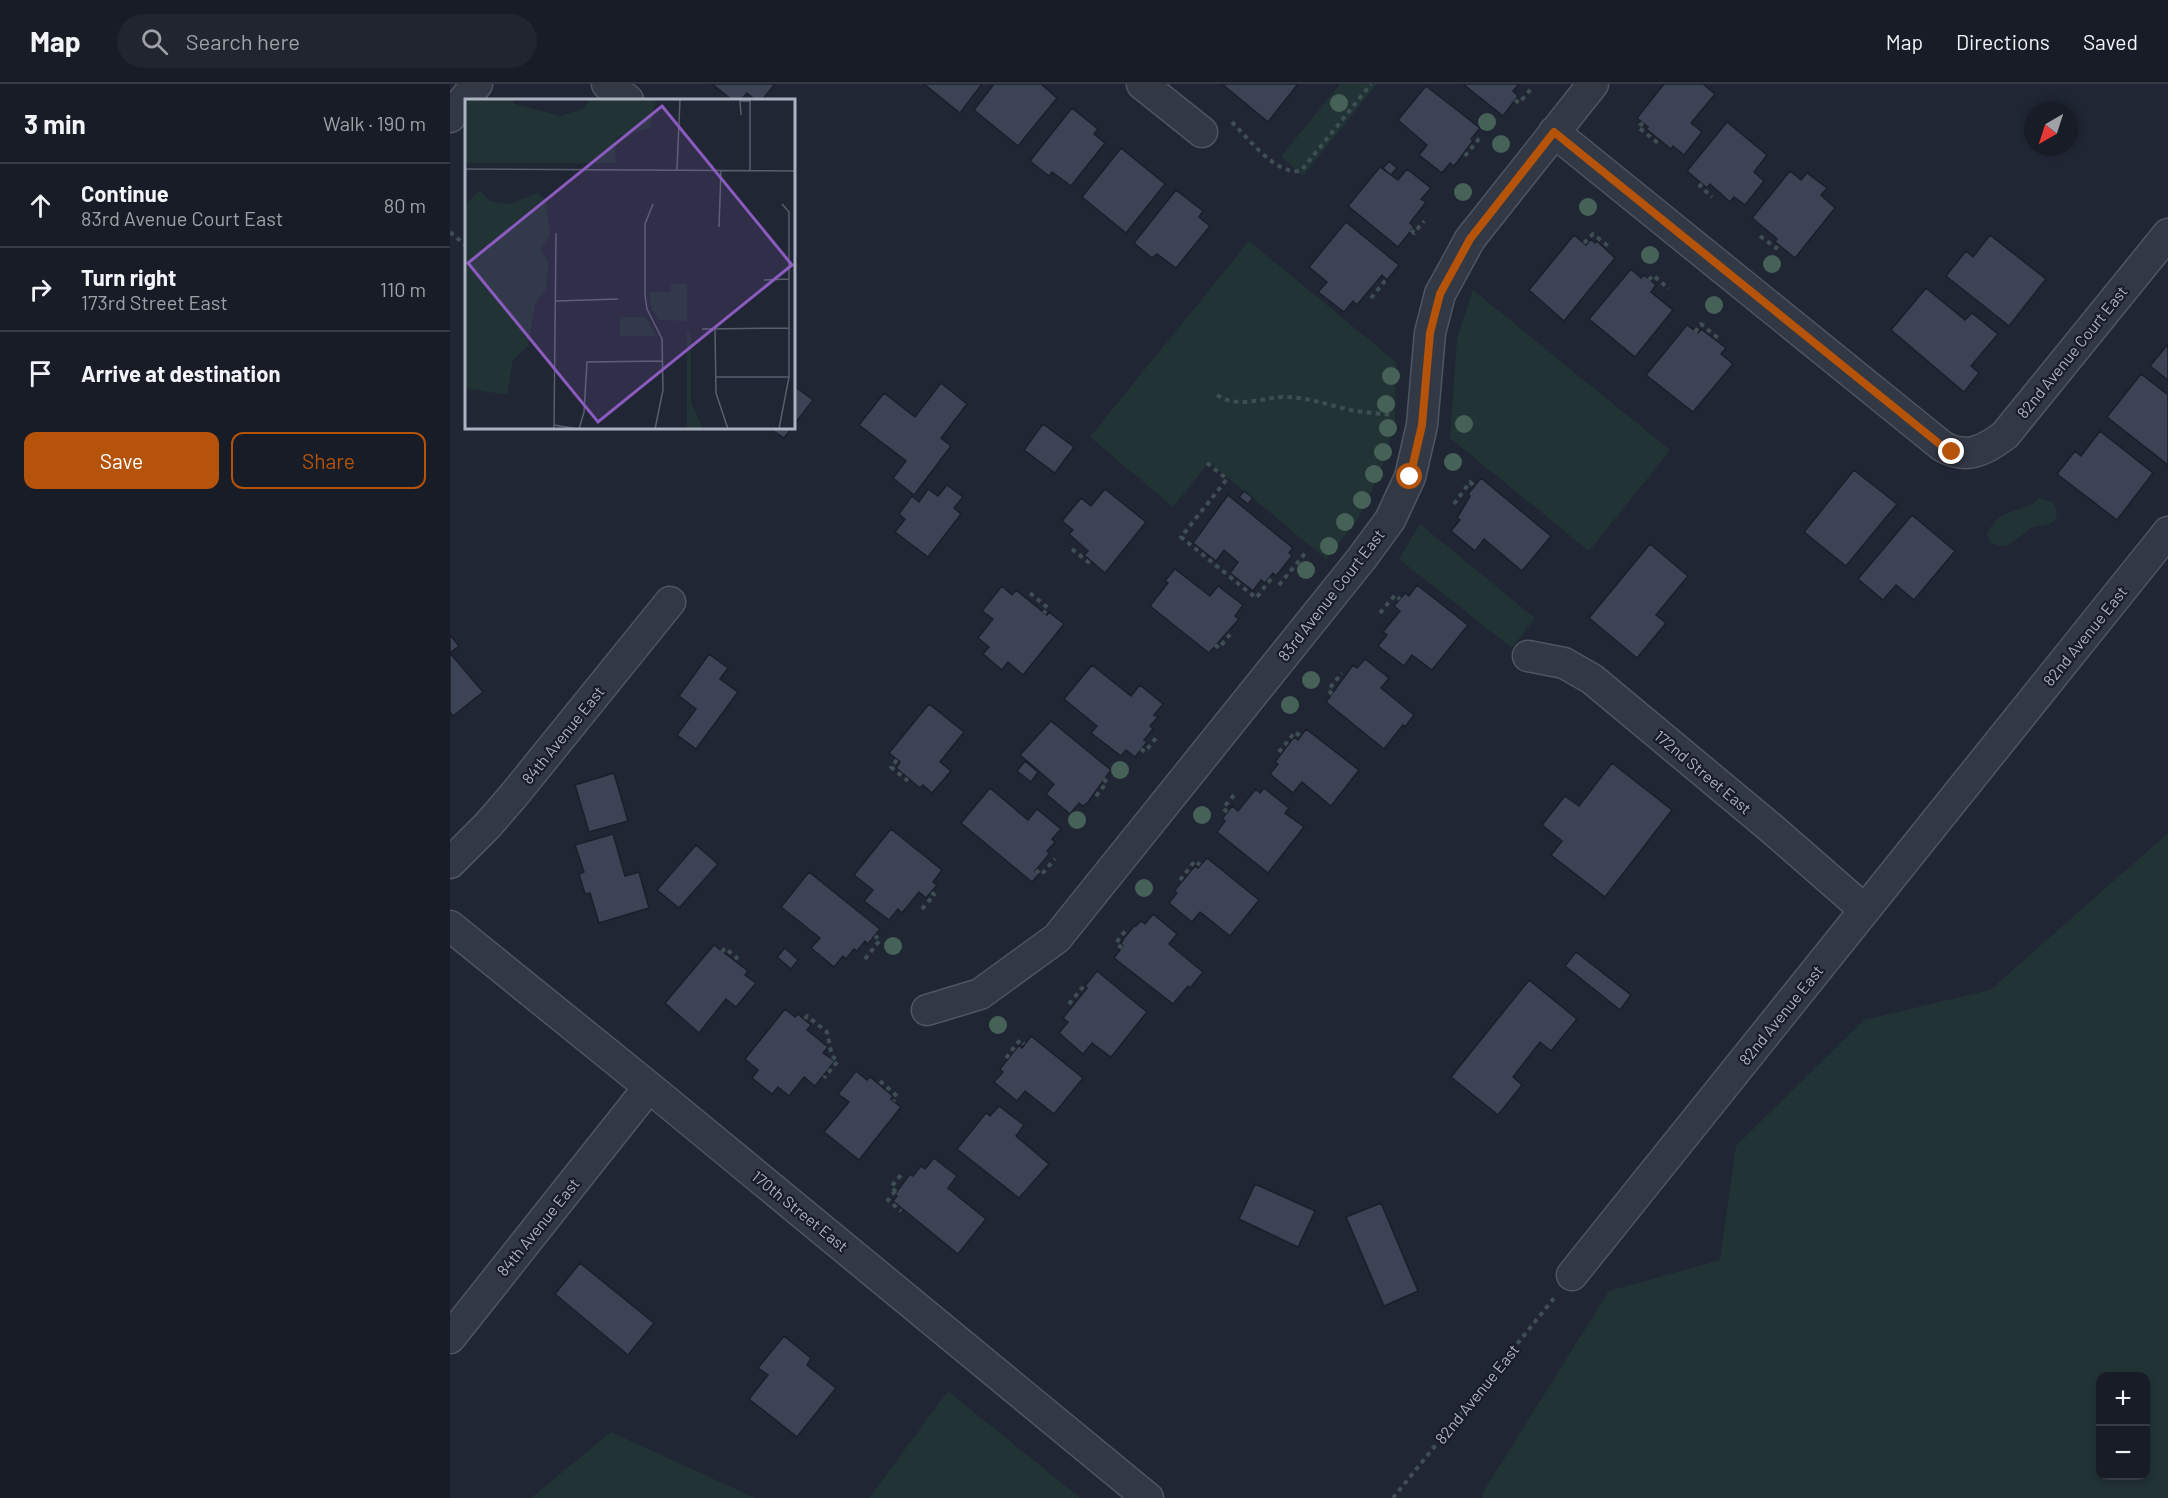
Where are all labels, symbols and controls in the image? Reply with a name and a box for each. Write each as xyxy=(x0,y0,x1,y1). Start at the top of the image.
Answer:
search box xyxy=(117,14,537,68)
text: Map xyxy=(30,24,81,58)
icon: search xyxy=(138,25,171,58)
text: Search here xyxy=(186,28,300,54)
text: Map xyxy=(1886,29,1923,54)
text: Directions xyxy=(1956,29,2050,54)
text: Saved xyxy=(2083,29,2138,54)
inset map xyxy=(465,99,795,429)
north arrow xyxy=(2024,102,2078,156)
text: 3 min xyxy=(24,108,86,139)
text: Walk · 190 m xyxy=(323,111,426,135)
text: Continue xyxy=(81,180,169,206)
icon: ahead xyxy=(24,189,57,222)
text: 80 m xyxy=(384,193,426,217)
text: 83rd Avenue Court East xyxy=(81,206,283,230)
text: Turn right xyxy=(81,264,176,290)
icon: right xyxy=(24,273,57,306)
text: 110 m xyxy=(380,277,426,301)
street label: 82nd Avenue Court East xyxy=(2012,282,2131,422)
text: 173rd Street East xyxy=(81,290,228,314)
icon: arrive xyxy=(24,357,57,390)
text: Arrive at destination xyxy=(81,360,280,386)
button: Save xyxy=(24,432,219,489)
button: Share xyxy=(231,432,426,489)
route end xyxy=(1938,438,1964,464)
route start xyxy=(1396,463,1422,489)
street label: 83rd Avenue Court East xyxy=(1273,525,1388,664)
street label: 82nd Avenue East xyxy=(2039,582,2131,689)
street label: 84th Avenue East xyxy=(517,682,608,787)
street label: 172nd Street East xyxy=(1651,726,1756,818)
street label: 82nd Avenue East xyxy=(1735,961,1827,1068)
street label: 170th Street East xyxy=(748,1166,852,1255)
street label: 84th Avenue East xyxy=(492,1174,583,1279)
street label: 82nd Avenue East xyxy=(1431,1340,1523,1447)
map controls xyxy=(2096,1372,2150,1480)
button: + xyxy=(2096,1372,2150,1426)
button: − xyxy=(2096,1426,2150,1480)

